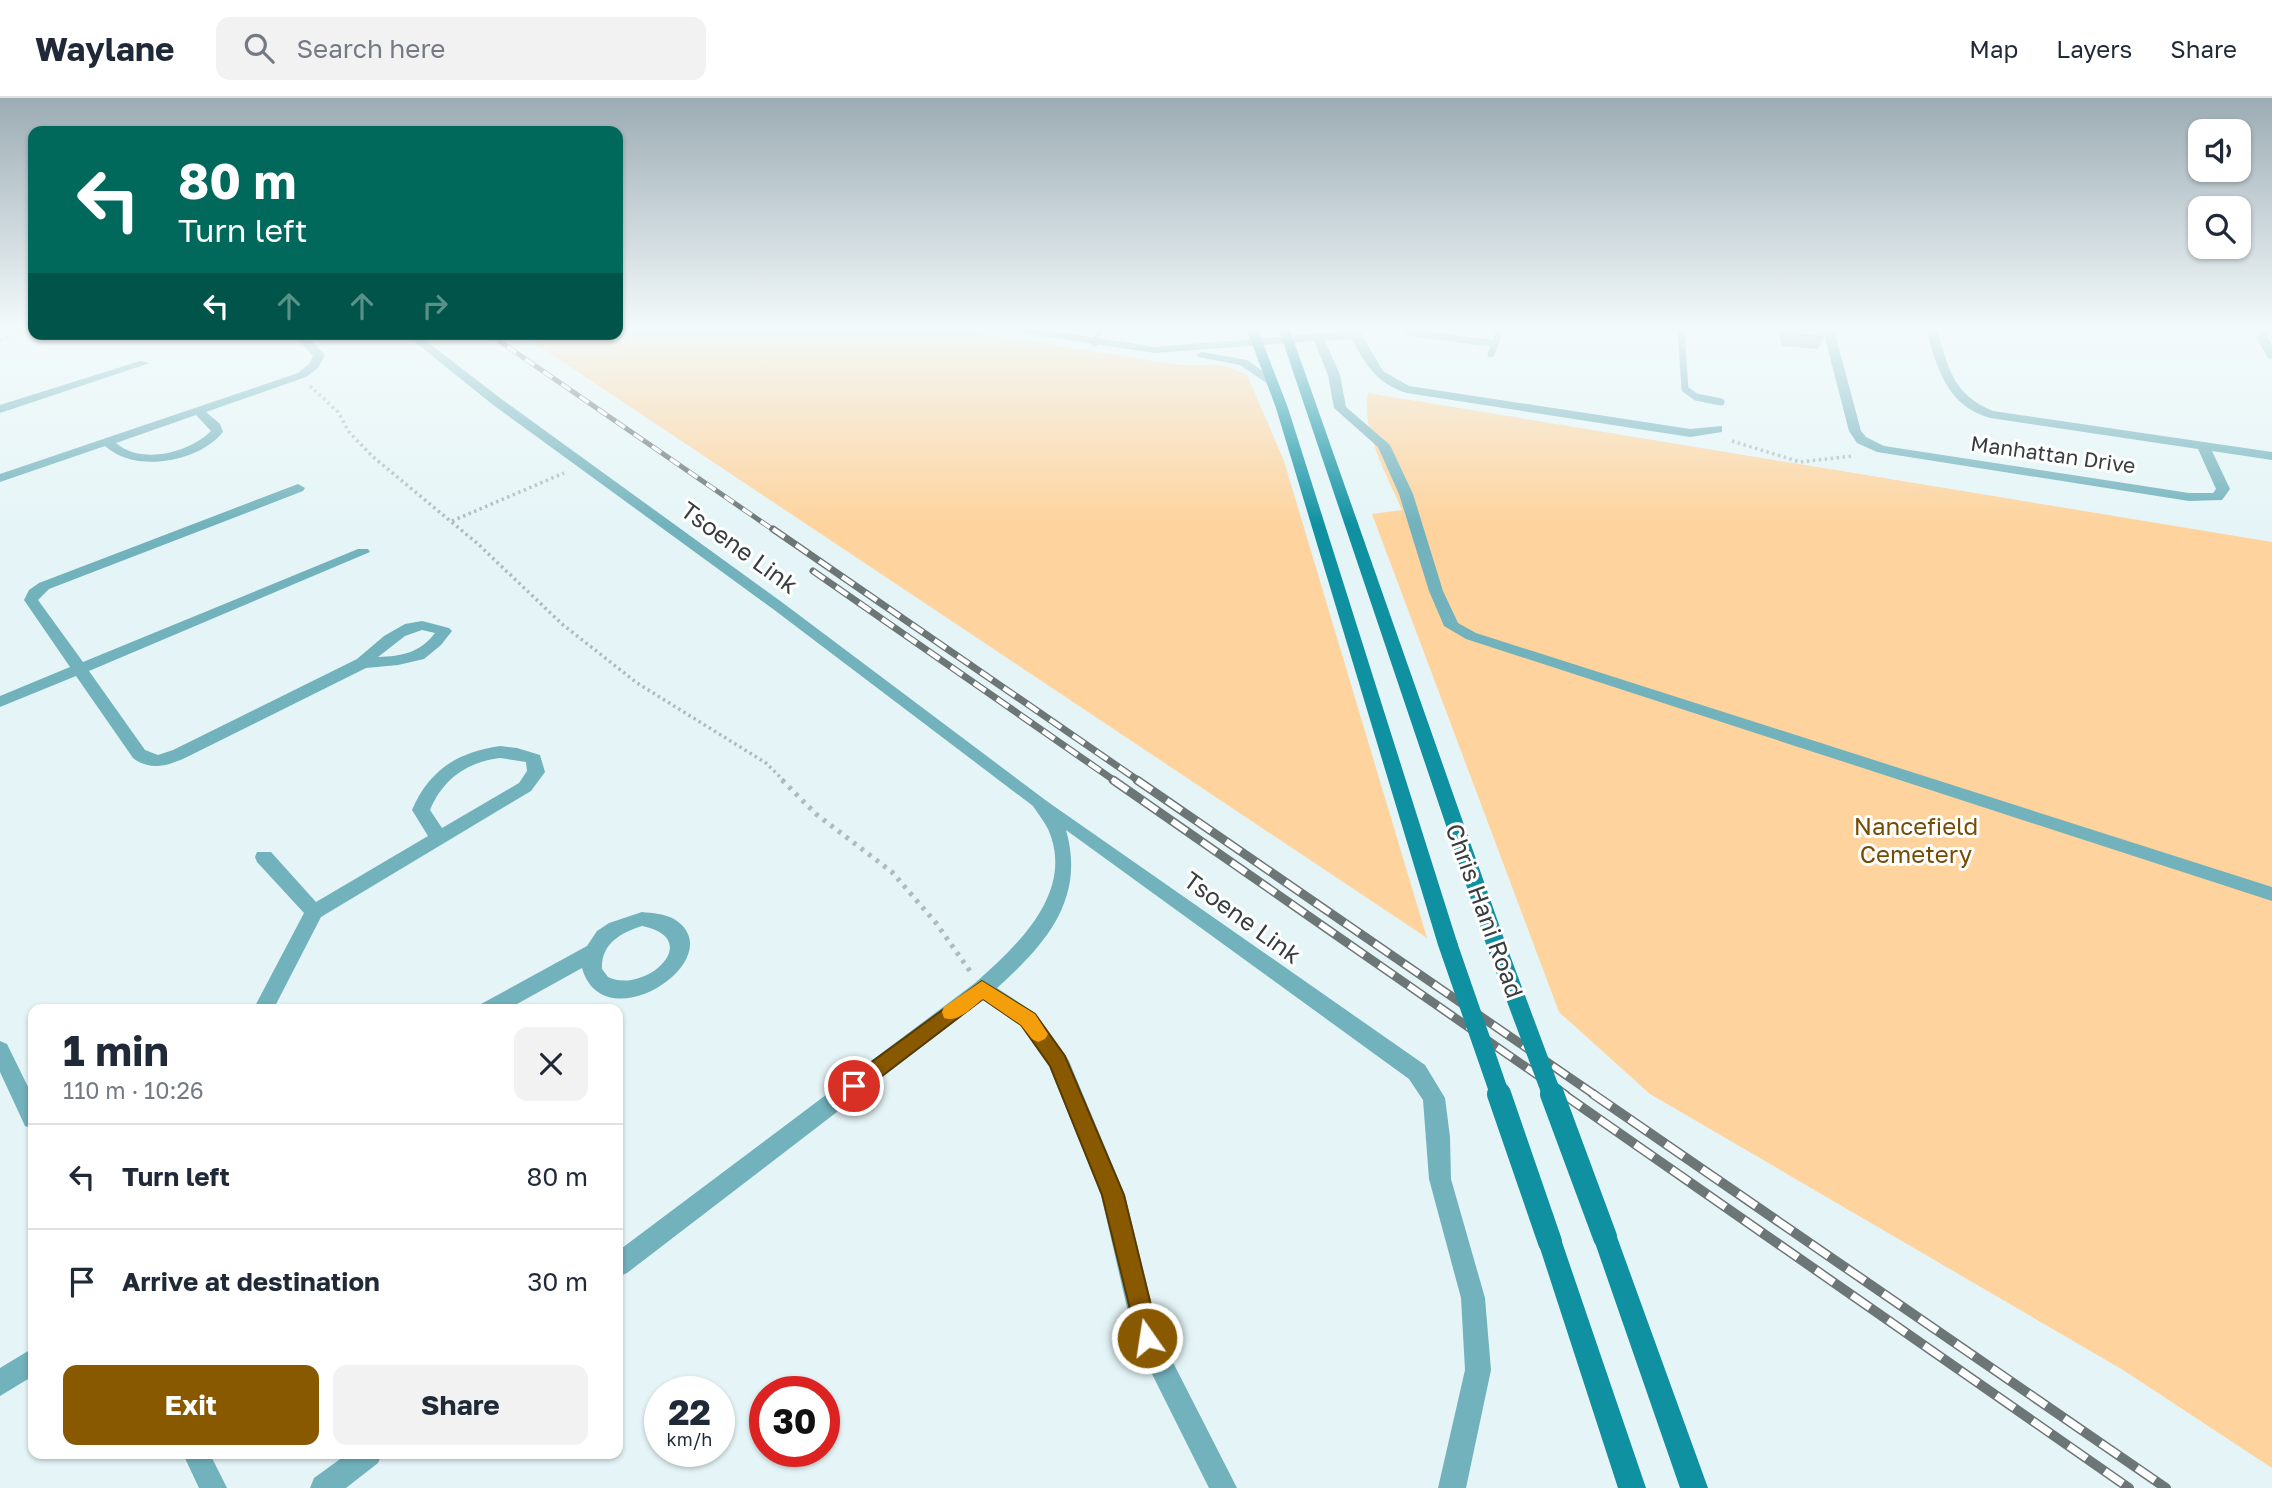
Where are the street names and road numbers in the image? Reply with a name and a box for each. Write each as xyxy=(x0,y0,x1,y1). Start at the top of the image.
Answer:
street label: Manhattan Drive xyxy=(1969,430,2137,478)
street label: Tsoene Link xyxy=(676,495,804,599)
street label: Chris Hani Road xyxy=(1440,819,1530,1002)
street label: Tsoene Link xyxy=(1179,865,1307,969)

